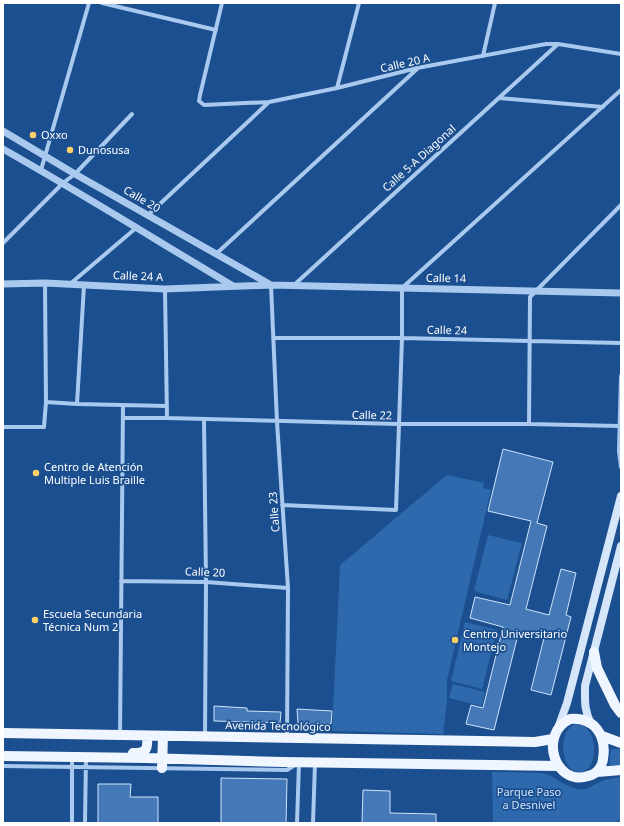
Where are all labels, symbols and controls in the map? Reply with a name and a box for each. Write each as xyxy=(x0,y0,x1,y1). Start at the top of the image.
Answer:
street label: Calle 20 A xyxy=(379,49,432,75)
street label: Calle 5-A Diagonal xyxy=(379,121,459,195)
place label: Oxxo xyxy=(41,127,68,142)
marker: Oxxo xyxy=(28,130,38,140)
place label: Dunosusa xyxy=(78,142,130,157)
marker: Dunosusa xyxy=(65,145,75,155)
street label: Calle 20 xyxy=(121,182,164,215)
street label: Calle 24 A xyxy=(113,267,164,284)
street label: Calle 14 xyxy=(426,270,467,285)
street label: Calle 24 xyxy=(427,322,468,337)
street label: Calle 22 xyxy=(352,407,392,422)
place label: Centro de Atención Multiple Luis Braille xyxy=(44,459,145,487)
marker: Centro de Atención Multiple Luis Braille xyxy=(31,468,41,478)
street label: Calle 23 xyxy=(265,491,282,533)
street label: Calle 20 xyxy=(185,563,225,580)
place label: Escuela Secundaria Técnica Num 2 xyxy=(43,606,142,634)
marker: Escuela Secundaria Técnica Num 2 xyxy=(30,615,40,625)
place label: Centro Universitario Montejo xyxy=(463,626,567,654)
marker: Centro Universitario Montejo xyxy=(450,635,460,645)
street label: Avenida Tecnológico xyxy=(225,717,331,734)
park label: Parque Paso a Desnivel xyxy=(497,784,562,812)

